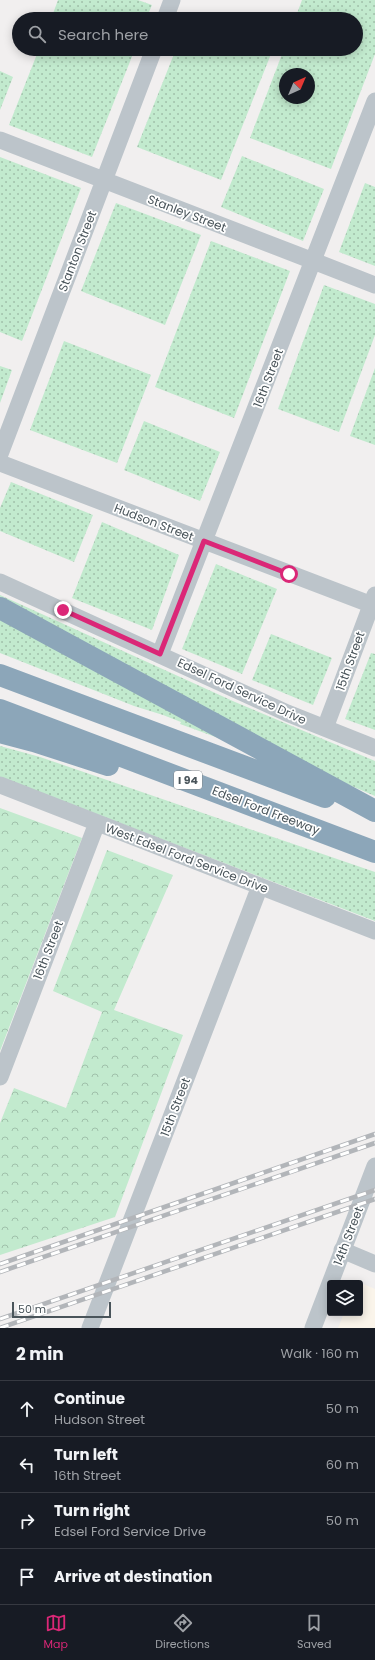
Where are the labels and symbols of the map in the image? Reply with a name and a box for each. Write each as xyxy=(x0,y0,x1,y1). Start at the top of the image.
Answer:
north arrow xyxy=(279,68,315,104)
street label: Stanley Street xyxy=(145,190,229,236)
street label: Stanton Street xyxy=(54,208,100,294)
street label: 16th Street xyxy=(249,346,287,410)
street label: Hudson Street xyxy=(112,499,196,545)
route start xyxy=(280,565,298,583)
route end xyxy=(54,601,72,619)
street label: 15th Street xyxy=(331,629,369,693)
street label: Edsel Ford Service Drive xyxy=(175,654,309,728)
road number: I 94 xyxy=(174,771,202,789)
street label: Edsel Ford Freeway xyxy=(210,782,322,838)
street label: West Edsel Ford Service Drive xyxy=(103,819,271,897)
street label: 16th Street xyxy=(29,918,67,982)
street label: 15th Street xyxy=(156,1075,194,1139)
street label: 14th Street xyxy=(329,1204,367,1268)
scale bar xyxy=(12,1300,111,1319)

